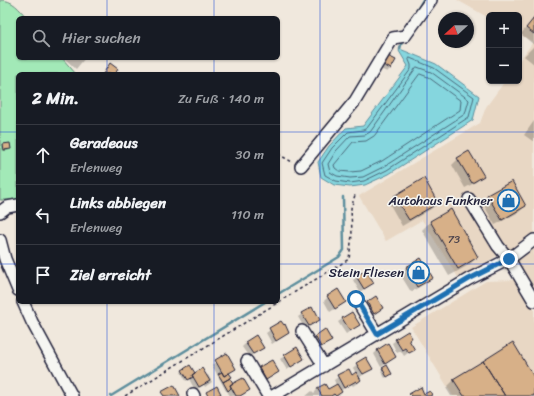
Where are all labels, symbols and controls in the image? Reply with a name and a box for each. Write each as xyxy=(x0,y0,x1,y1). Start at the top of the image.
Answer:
north arrow xyxy=(438,12,474,48)
map controls xyxy=(486,12,522,84)
button: + xyxy=(486,12,522,48)
search box xyxy=(16,16,280,60)
text: Hier suchen xyxy=(62,25,141,51)
icon: search xyxy=(30,27,52,49)
button: − xyxy=(486,48,522,84)
text: 2 Min. xyxy=(32,83,79,113)
text: Zu Fuß · 140 m xyxy=(178,87,264,110)
text: Geradeaus xyxy=(70,130,138,156)
text: 30 m xyxy=(235,143,264,166)
icon: ahead xyxy=(32,144,54,166)
text: Erlenweg xyxy=(70,156,122,179)
shop icon: Autohaus Funkner xyxy=(495,187,521,213)
place label: Autohaus Funkner xyxy=(388,189,493,212)
text: Links abbiegen xyxy=(70,190,166,216)
text: 110 m xyxy=(231,203,264,226)
icon: left xyxy=(32,204,54,226)
text: Erlenweg xyxy=(70,216,122,239)
house number: 73 xyxy=(448,230,460,249)
route end xyxy=(500,250,518,268)
shop icon: Stein Fliesen xyxy=(406,259,432,285)
place label: Stein Fliesen xyxy=(329,261,404,284)
text: Ziel erreicht xyxy=(70,262,151,288)
icon: arrive xyxy=(32,264,54,286)
route start xyxy=(347,290,365,308)

